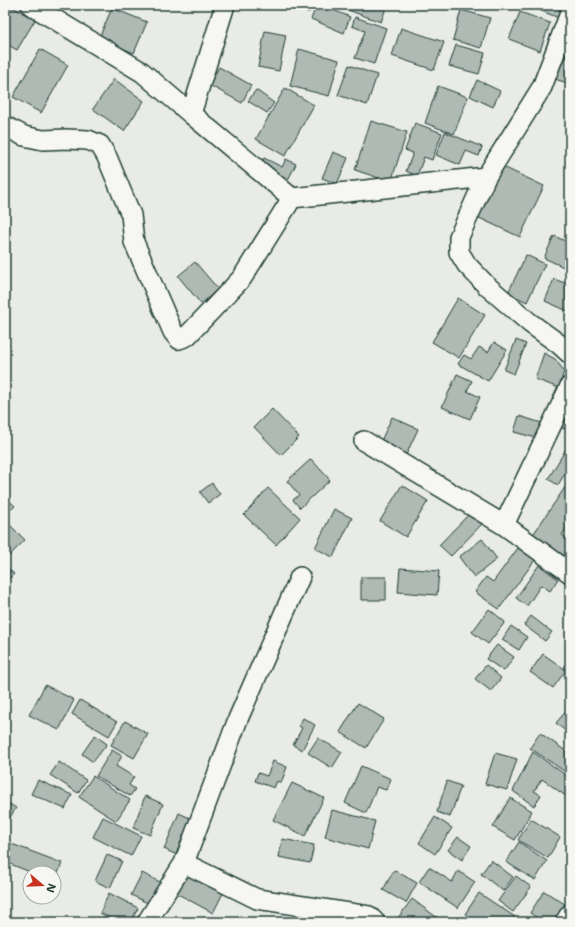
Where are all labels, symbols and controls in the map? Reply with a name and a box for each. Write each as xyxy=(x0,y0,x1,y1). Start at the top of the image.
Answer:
north arrow xyxy=(22,865,62,905)
text: N xyxy=(42,882,59,895)

